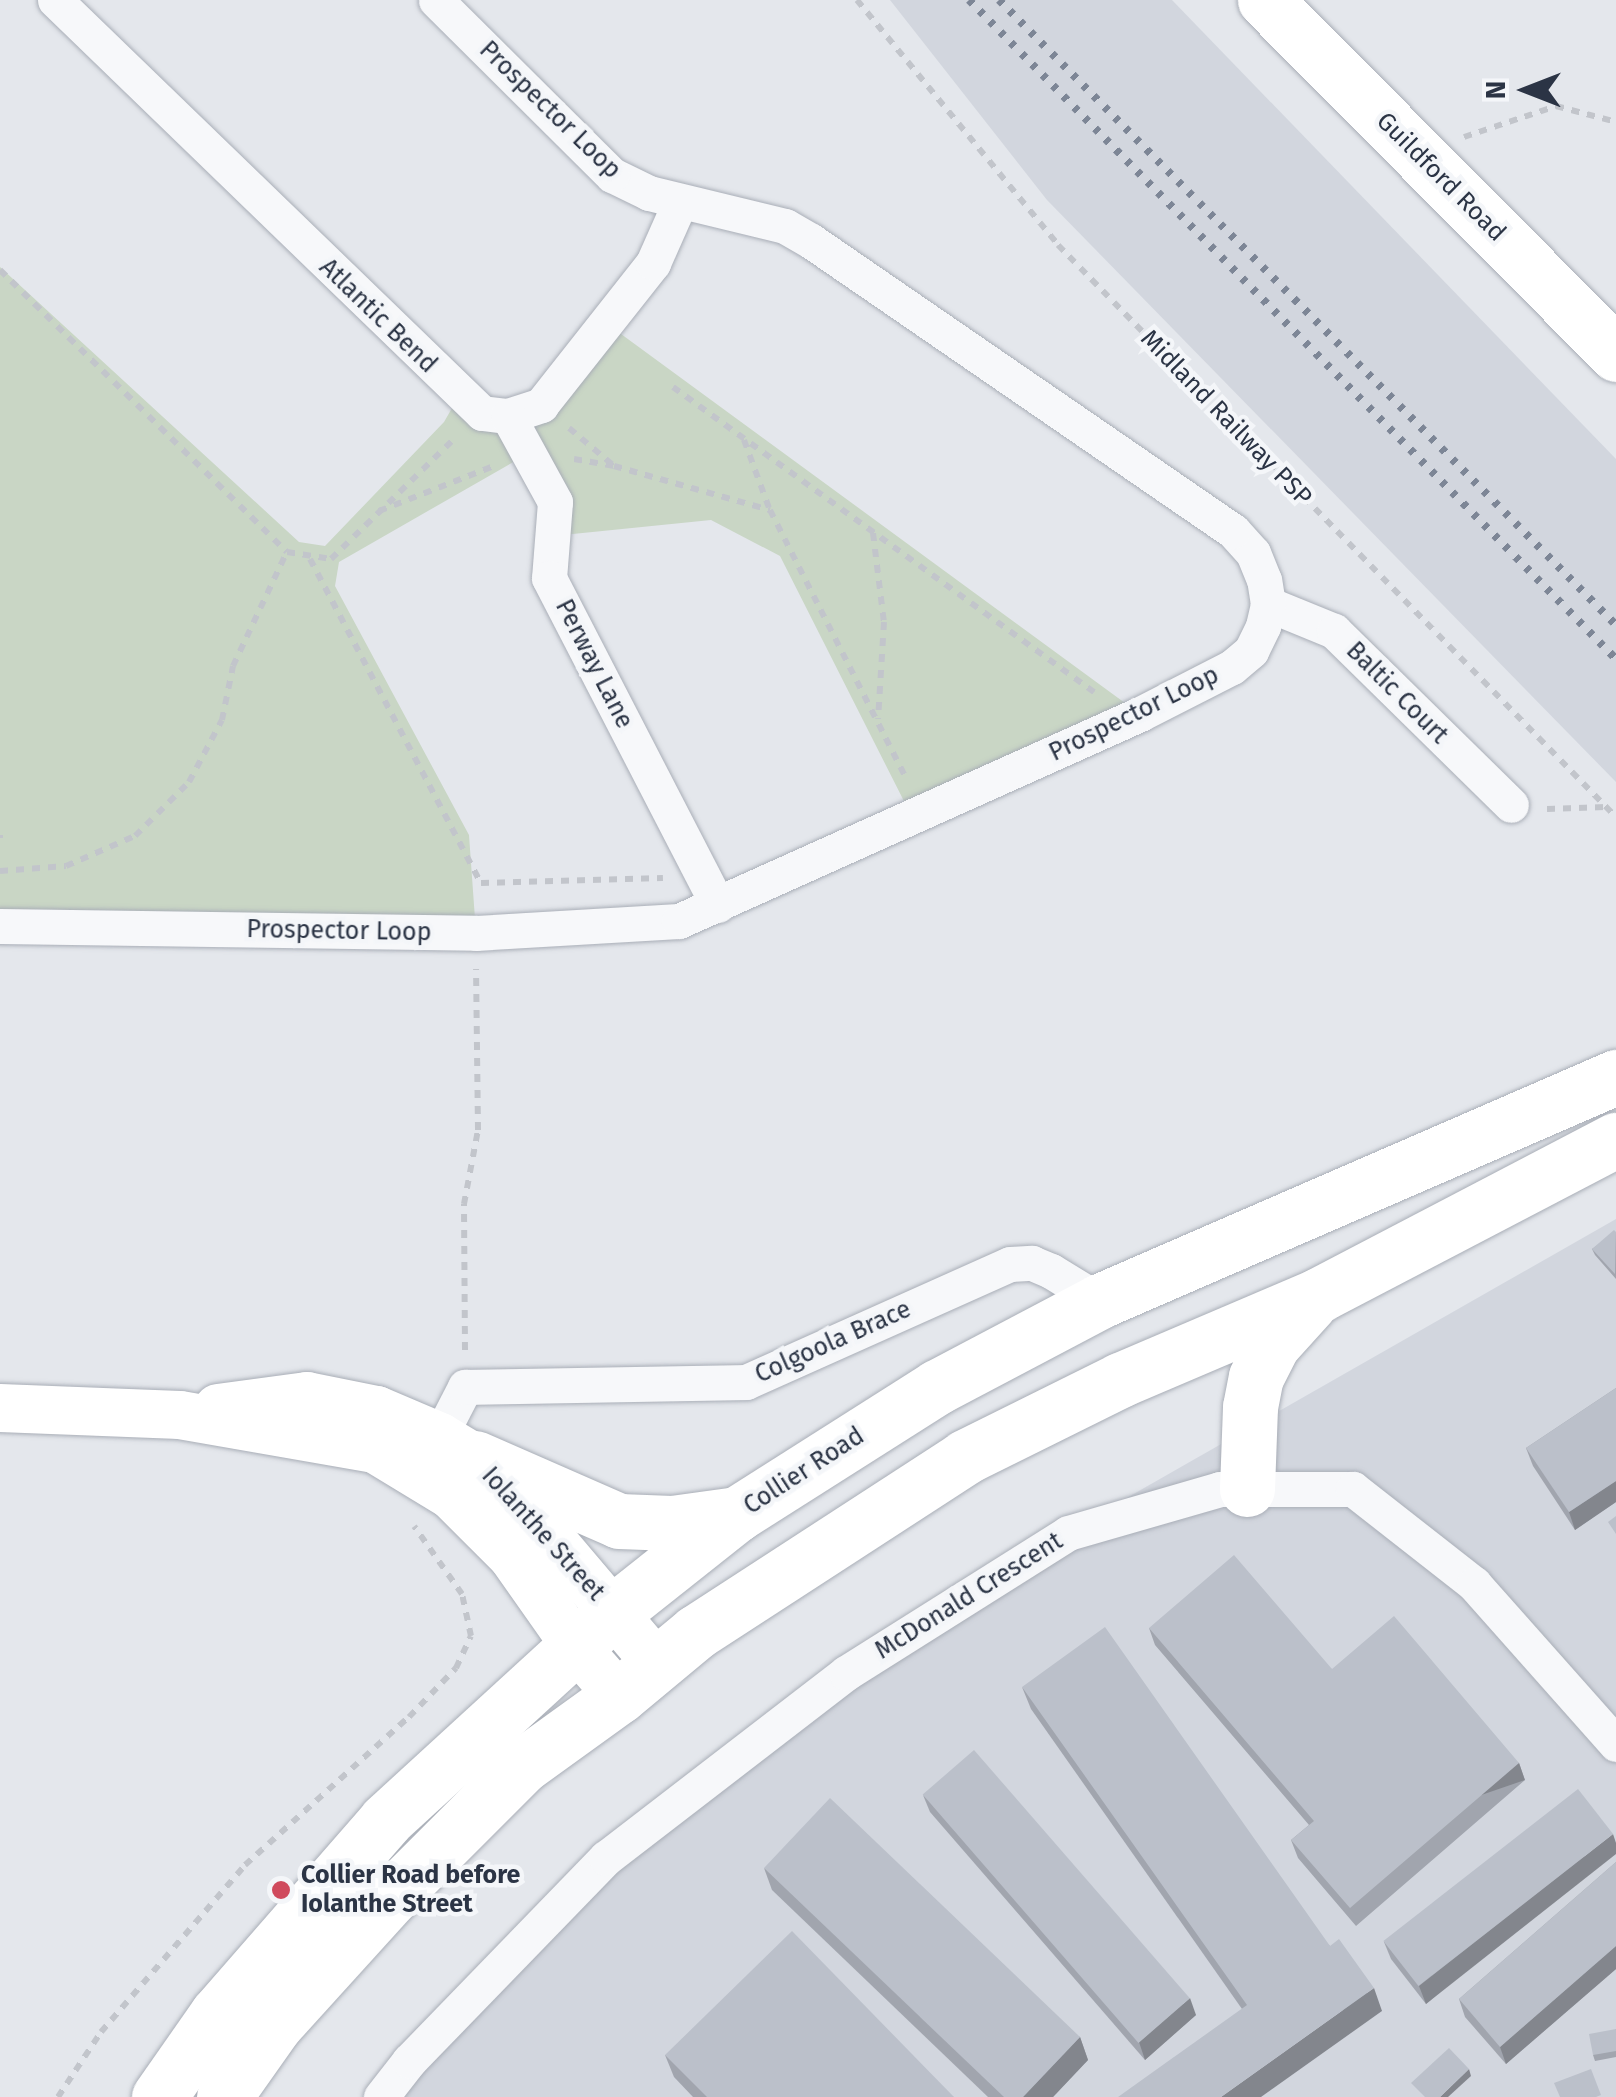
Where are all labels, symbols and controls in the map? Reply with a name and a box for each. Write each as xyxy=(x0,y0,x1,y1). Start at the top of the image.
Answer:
street label: Prospector Loop xyxy=(473,35,627,185)
north arrow xyxy=(1476,40,1576,140)
text: N xyxy=(1479,81,1512,99)
street label: Guildford Road xyxy=(1370,106,1512,248)
street label: Atlantic Bend xyxy=(313,253,443,379)
street label: Midland Railway PSP xyxy=(1134,324,1318,512)
street label: Perway Lane xyxy=(549,594,639,734)
street label: Baltic Court xyxy=(1340,636,1454,750)
street label: Prospector Loop xyxy=(1044,660,1224,768)
street label: Prospector Loop xyxy=(246,914,432,948)
street label: Colgoola Brace xyxy=(750,1294,916,1390)
street label: Collier Road xyxy=(738,1421,870,1521)
street label: Iolanthe Street xyxy=(475,1461,611,1607)
street label: McDonald Crescent xyxy=(870,1526,1068,1666)
place label: Collier Road before Iolanthe Street xyxy=(301,1861,520,1920)
marker: Collier Road before Iolanthe Street xyxy=(270,1879,292,1901)

